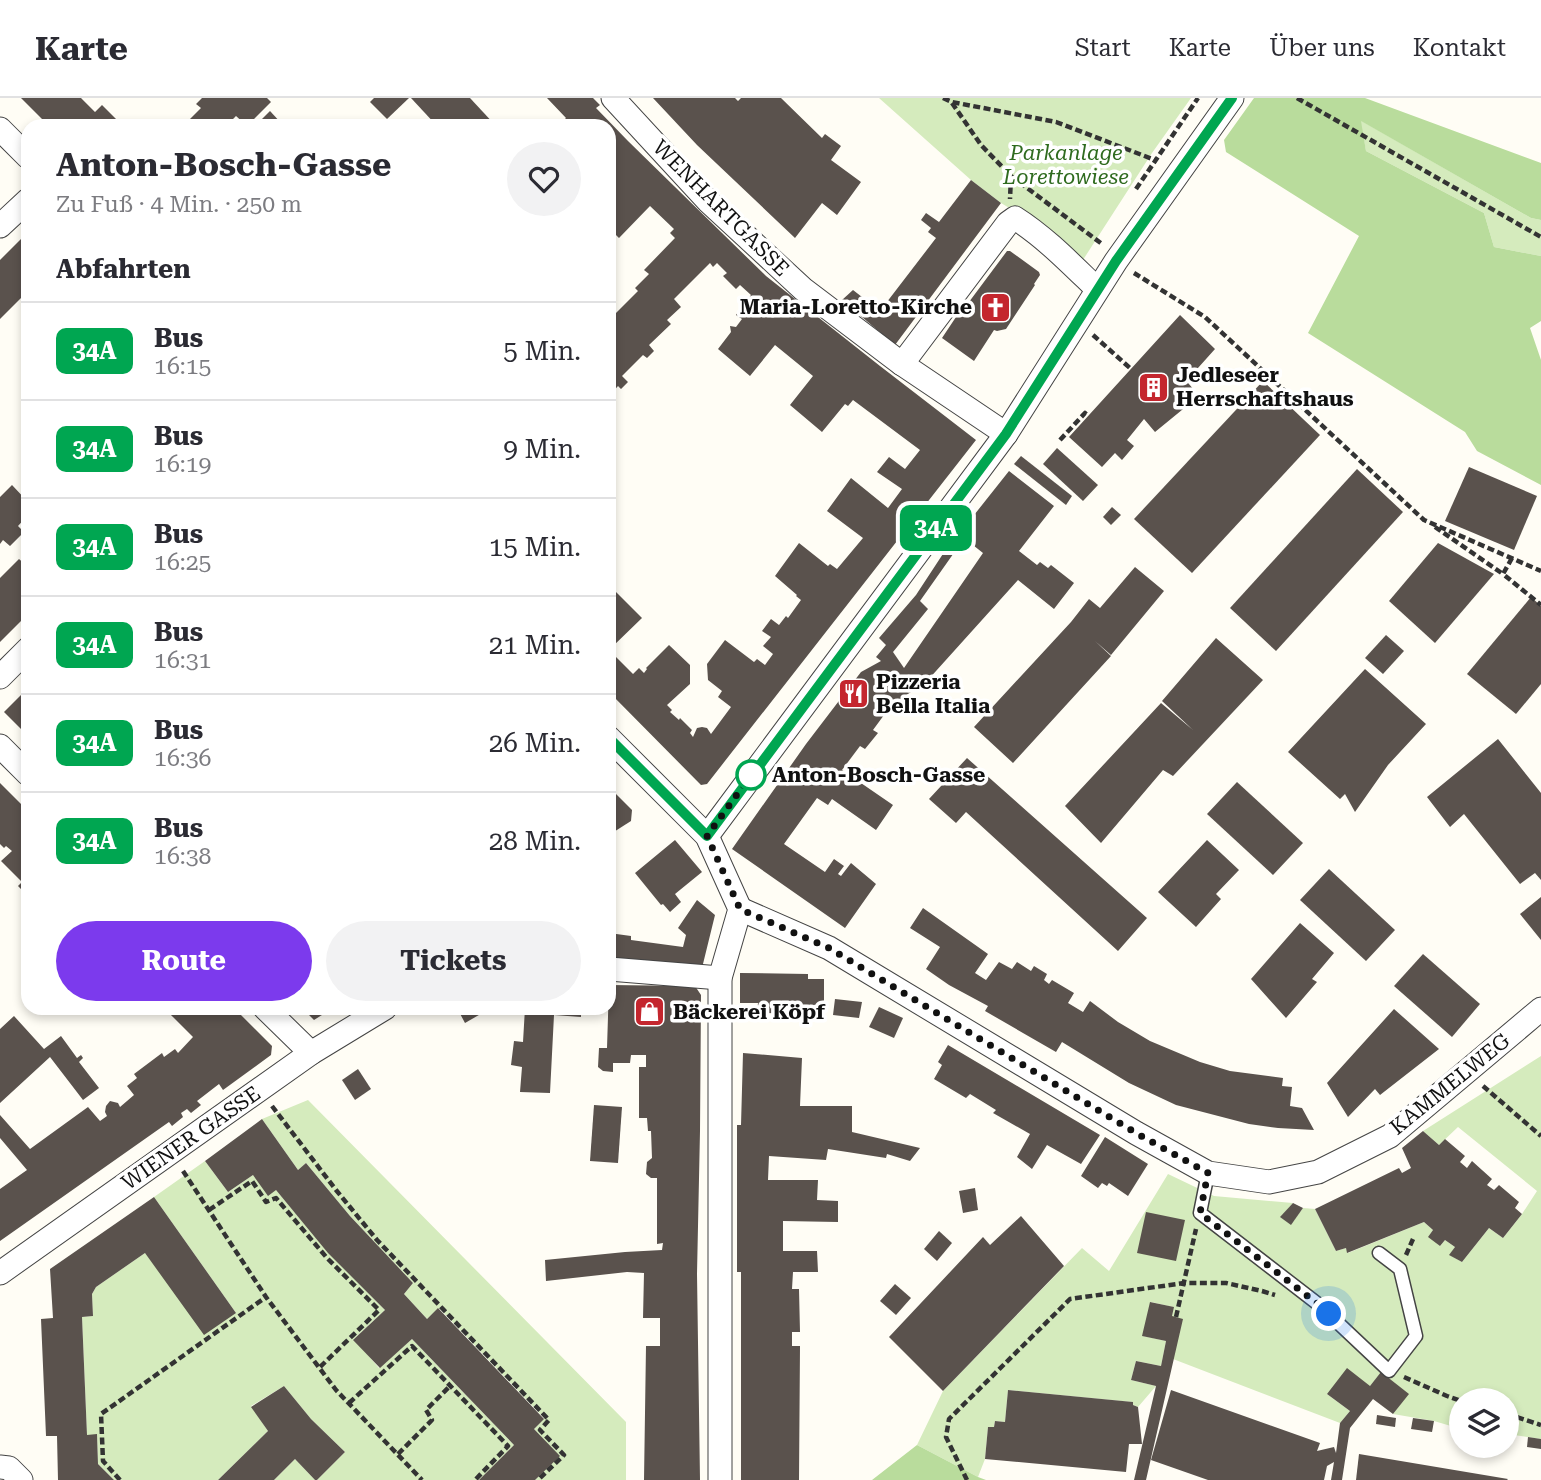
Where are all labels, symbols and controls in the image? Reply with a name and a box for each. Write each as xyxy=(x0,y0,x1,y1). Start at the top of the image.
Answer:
text: Karte xyxy=(35,29,128,68)
text: Start xyxy=(1075,34,1131,62)
text: Karte xyxy=(1169,34,1231,62)
text: Über uns xyxy=(1269,34,1375,62)
text: Kontakt xyxy=(1413,34,1506,62)
street label: WENHARTGASSE xyxy=(648,135,794,281)
park label: Parkanlage Lorettowiese xyxy=(1002,141,1129,189)
button: heart xyxy=(507,142,581,216)
text: Anton-Bosch-Gasse xyxy=(56,145,391,184)
text: Zu Fuß · 4 Min. · 250 m xyxy=(56,191,302,218)
text: Abfahrten xyxy=(56,254,191,284)
church icon: Maria-Loretto-Kirche xyxy=(978,290,1012,324)
place label: Maria-Loretto-Kirche xyxy=(740,295,972,319)
text: Bus xyxy=(154,323,203,353)
text: 5 Min. xyxy=(503,336,581,366)
text: 34A xyxy=(72,337,117,365)
text: 16:15 xyxy=(154,353,211,380)
place label: Jedleseer Herrschaftshaus xyxy=(1176,363,1354,411)
building icon: Jedleseer Herrschaftshaus xyxy=(1136,370,1170,404)
text: Bus xyxy=(154,421,203,451)
text: 9 Min. xyxy=(503,434,581,464)
text: 34A xyxy=(72,435,117,463)
text: 16:19 xyxy=(154,451,211,478)
line badge: 34A xyxy=(896,505,976,551)
text: 34A xyxy=(914,514,958,542)
text: Bus xyxy=(154,519,203,549)
text: 15 Min. xyxy=(489,532,581,562)
text: 34A xyxy=(72,533,117,561)
text: 16:25 xyxy=(154,549,211,576)
text: Bus xyxy=(154,617,203,647)
text: 21 Min. xyxy=(489,630,581,660)
text: 34A xyxy=(72,631,117,659)
text: 16:31 xyxy=(154,647,211,674)
place label: Pizzeria Bella Italia xyxy=(876,670,991,718)
restaurant icon: Pizzeria Bella Italia xyxy=(836,677,870,711)
text: Bus xyxy=(154,715,203,745)
text: 26 Min. xyxy=(489,728,581,758)
text: 34A xyxy=(72,729,117,757)
text: 16:36 xyxy=(154,745,211,772)
marker: Anton-Bosch-Gasse xyxy=(736,760,766,790)
place label: Anton-Bosch-Gasse xyxy=(772,763,985,787)
text: Bus xyxy=(154,813,203,843)
text: 28 Min. xyxy=(489,826,581,856)
text: 34A xyxy=(72,827,117,855)
text: 16:38 xyxy=(154,843,211,870)
button: Route xyxy=(56,921,312,1001)
button: Tickets xyxy=(326,921,581,1001)
shop icon: Bäckerei Köpf xyxy=(633,995,667,1029)
place label: Bäckerei Köpf xyxy=(673,1000,826,1024)
street label: KAMMELWEG xyxy=(1385,1028,1515,1140)
street label: WIENER GASSE xyxy=(117,1081,265,1195)
your location xyxy=(1311,1296,1346,1331)
map controls xyxy=(1449,1388,1519,1458)
button: layers xyxy=(1449,1388,1519,1458)

